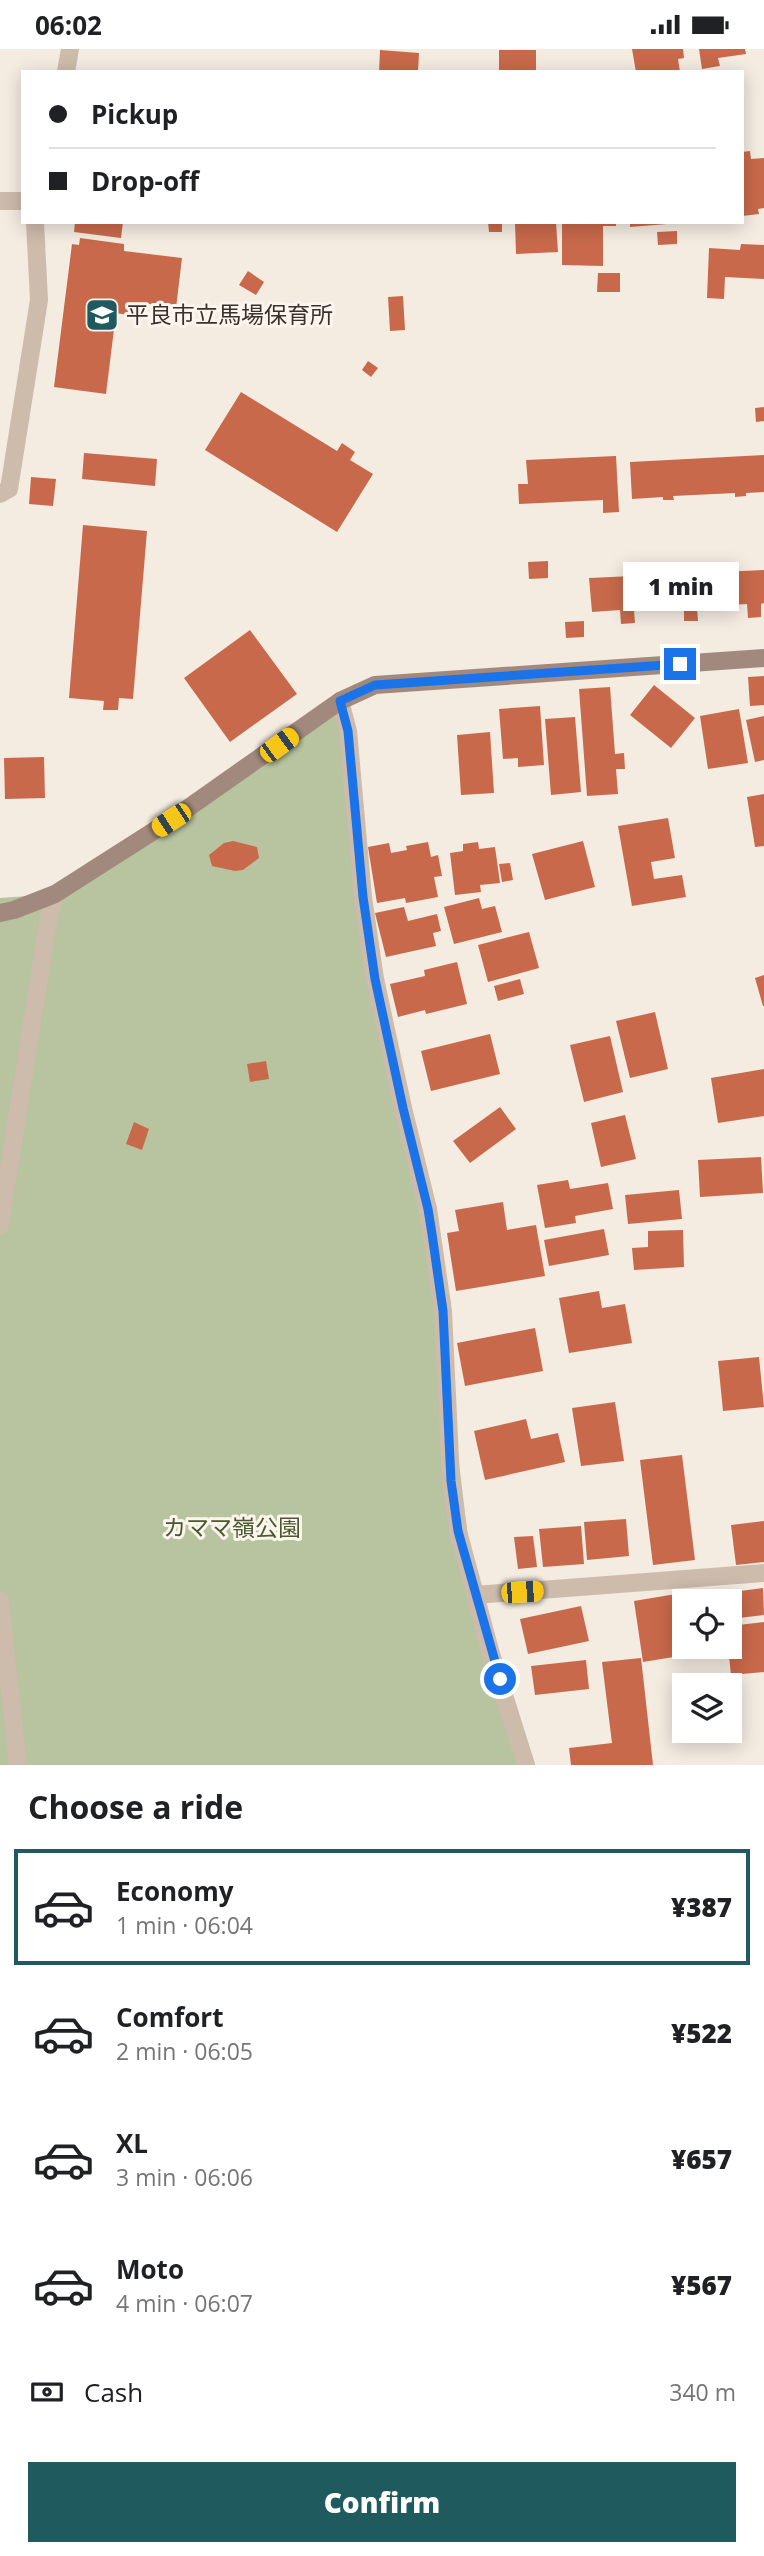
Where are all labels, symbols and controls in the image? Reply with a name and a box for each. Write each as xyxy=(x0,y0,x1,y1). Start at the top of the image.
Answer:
text: 06:02 xyxy=(35,7,102,43)
text: Pickup xyxy=(91,96,178,132)
text: Drop-off xyxy=(91,163,199,199)
school or university icon: 平良市立馬場保育所 xyxy=(83,296,121,334)
place label: 平良市立馬場保育所 xyxy=(126,298,333,330)
callout: 1 min xyxy=(622,563,738,611)
text: 1 min xyxy=(648,570,714,602)
route end xyxy=(664,648,696,680)
car xyxy=(256,724,303,766)
car xyxy=(148,800,195,840)
park label: カママ嶺公園 xyxy=(163,1511,301,1543)
car xyxy=(501,1580,544,1604)
map controls xyxy=(672,1589,742,1743)
button: locate xyxy=(672,1589,742,1659)
route start xyxy=(484,1663,516,1695)
button: layers xyxy=(672,1673,742,1743)
text: Choose a ride xyxy=(28,1785,243,1828)
text: Economy xyxy=(116,1873,234,1909)
icon: car xyxy=(32,1876,95,1939)
text: ¥387 xyxy=(671,1889,732,1925)
text: 1 min · 06:04 xyxy=(116,1909,253,1941)
text: Comfort xyxy=(116,1999,223,2035)
icon: car xyxy=(32,2002,95,2065)
text: ¥522 xyxy=(671,2015,732,2051)
text: 2 min · 06:05 xyxy=(116,2035,253,2067)
text: XL xyxy=(116,2125,148,2161)
icon: car xyxy=(32,2128,95,2191)
text: ¥657 xyxy=(671,2141,732,2177)
text: 3 min · 06:06 xyxy=(116,2161,253,2193)
text: Moto xyxy=(116,2251,184,2287)
icon: car xyxy=(32,2254,95,2317)
text: ¥567 xyxy=(671,2267,732,2303)
text: 4 min · 06:07 xyxy=(116,2287,253,2319)
icon: cash xyxy=(28,2373,66,2411)
text: Cash xyxy=(84,2374,143,2410)
text: 340 m xyxy=(669,2376,736,2408)
button: Confirm xyxy=(28,2462,736,2542)

